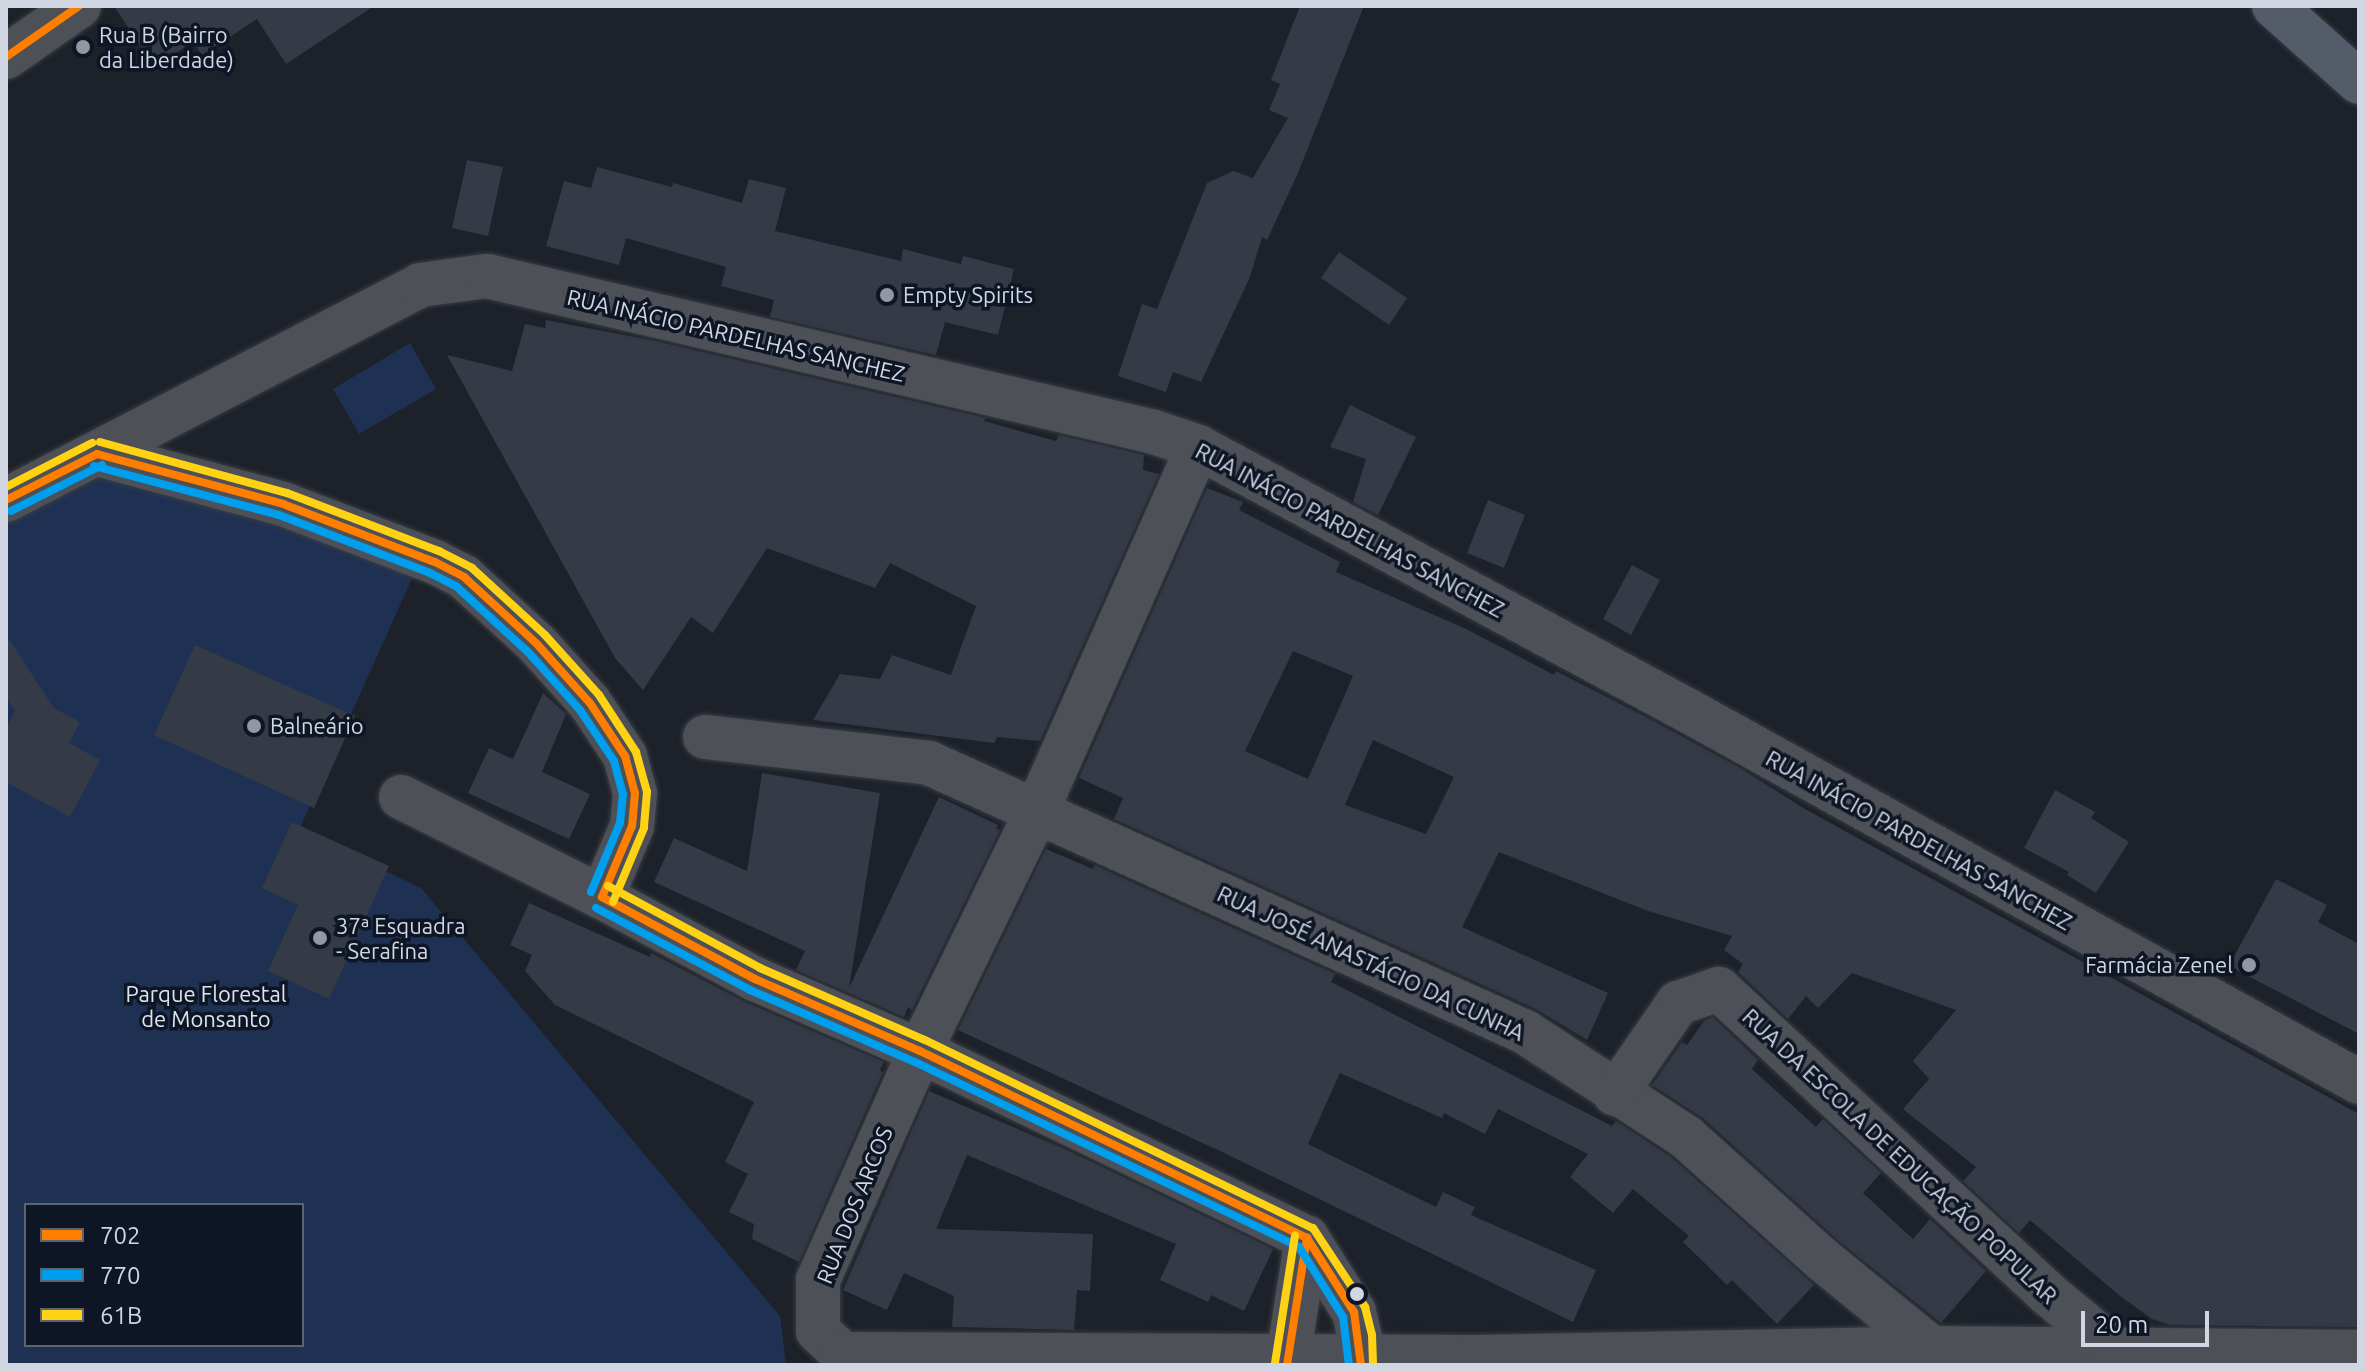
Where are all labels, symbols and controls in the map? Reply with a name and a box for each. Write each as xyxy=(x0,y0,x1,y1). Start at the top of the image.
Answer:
place label: Rua B (Bairro da Liberdade) xyxy=(99,21,234,72)
marker: Rua B (Bairro da Liberdade) xyxy=(74,38,92,56)
place label: Empty Spirits xyxy=(903,282,1033,308)
street label: RUA INÁCIO PARDELHAS SANCHEZ xyxy=(565,283,907,387)
marker: Empty Spirits xyxy=(878,286,896,304)
street label: RUA INÁCIO PARDELHAS SANCHEZ xyxy=(1191,437,1509,623)
place label: Balneário xyxy=(270,713,364,739)
marker: Balneário xyxy=(245,717,263,735)
street label: RUA INÁCIO PARDELHAS SANCHEZ xyxy=(1761,745,2077,935)
street label: RUA JOSÉ ANASTÁCIO DA CUNHA xyxy=(1213,880,1529,1046)
place label: 37ª Esquadra - Serafina xyxy=(336,912,465,964)
marker: 37ª Esquadra - Serafina xyxy=(311,929,329,947)
place label: Farmácia Zenel xyxy=(2085,952,2233,978)
marker: Farmácia Zenel xyxy=(2240,956,2258,974)
park label: Parque Florestal de Monsanto xyxy=(125,980,287,1032)
street label: RUA DA ESCOLA DE EDUCAÇÃO POPULAR xyxy=(1737,1003,2063,1309)
street label: RUA DOS ARCOS xyxy=(811,1123,897,1287)
legend xyxy=(24,1203,304,1347)
text: 702 xyxy=(100,1222,141,1249)
text: 770 xyxy=(100,1262,141,1289)
unlabelled marker xyxy=(1349,1286,1365,1302)
scale bar xyxy=(2085,1295,2213,1345)
text: 61B xyxy=(100,1302,142,1329)
text: 20 m xyxy=(2095,1311,2148,1338)

